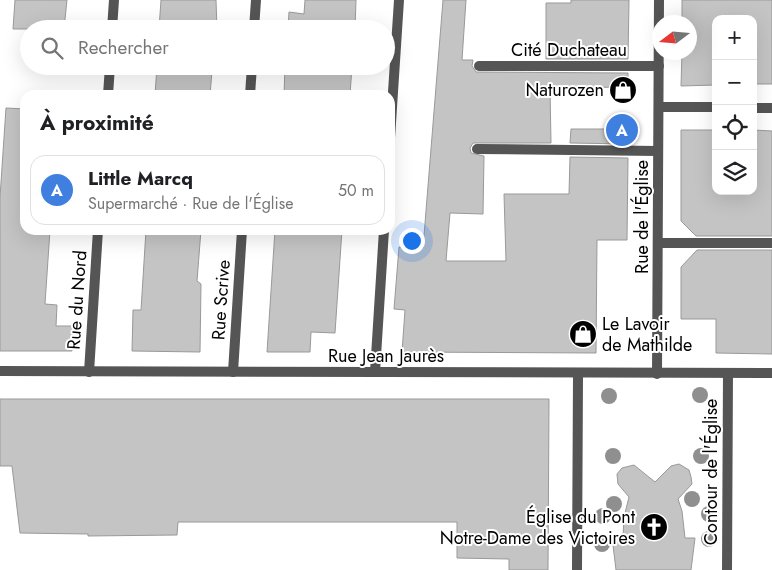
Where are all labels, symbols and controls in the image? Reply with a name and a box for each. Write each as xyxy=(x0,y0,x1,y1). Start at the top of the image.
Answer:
north arrow xyxy=(652,15,697,60)
map controls xyxy=(712,15,757,195)
button: + xyxy=(712,15,757,60)
search box xyxy=(20,20,395,75)
icon: search xyxy=(38,34,66,62)
text: Rechercher xyxy=(78,34,169,61)
street label: Cité Duchateau xyxy=(511,37,627,63)
button: − xyxy=(712,60,757,105)
shop icon: Naturozen xyxy=(608,75,638,105)
place label: Naturozen xyxy=(525,77,604,103)
button: locate xyxy=(712,105,757,150)
text: À proximité xyxy=(40,108,154,138)
pin: A xyxy=(606,111,638,149)
button: layers xyxy=(712,150,757,195)
street label: Rue de l'Église xyxy=(629,160,655,274)
text: Little Marcq xyxy=(88,165,193,192)
text: A xyxy=(51,179,63,202)
text: 50 m xyxy=(338,179,374,202)
text: Supermarché · Rue de l'Église xyxy=(88,192,293,215)
your location xyxy=(399,228,425,254)
street label: Rue du Nord xyxy=(61,249,93,351)
street label: Rue Scrive xyxy=(205,259,237,341)
place label: Le Lavoir de Mathilde xyxy=(602,311,692,358)
shop icon: Le Lavoir de Mathilde xyxy=(568,319,598,349)
street label: Rue Jean Jaurès xyxy=(328,343,444,369)
street label: Contour de l'Église xyxy=(698,399,724,545)
place label: Église du Pont Notre-Dame des Victoires xyxy=(440,504,636,551)
church icon: Église du Pont Notre-Dame des Victoires xyxy=(639,512,669,542)

